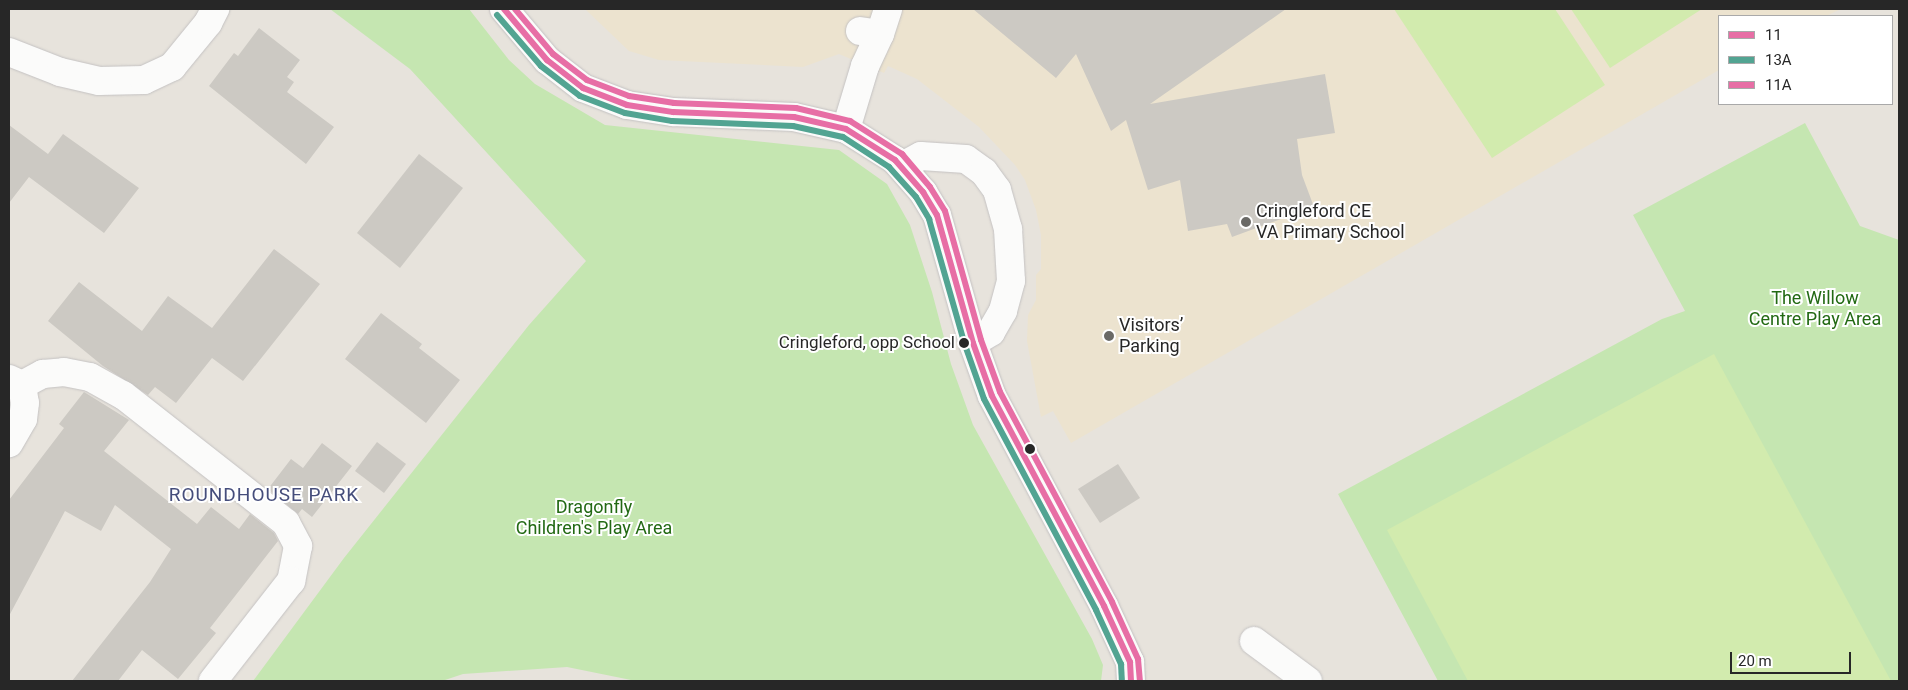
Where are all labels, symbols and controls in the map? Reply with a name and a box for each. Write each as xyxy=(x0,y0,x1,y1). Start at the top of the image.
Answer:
legend xyxy=(1718,15,1893,105)
text: 11 xyxy=(1765,26,1782,44)
text: 13A xyxy=(1765,51,1792,69)
text: 11A xyxy=(1765,76,1792,94)
place label: Cringleford CE VA Primary School xyxy=(1256,201,1405,243)
marker: Cringleford CE VA Primary School xyxy=(1240,216,1252,228)
park label: The Willow Centre Play Area xyxy=(1749,288,1881,330)
place label: Visitors’ Parking xyxy=(1119,315,1183,358)
marker: Visitors’ Parking xyxy=(1103,330,1115,342)
place label: Cringleford, opp School xyxy=(779,333,955,353)
marker: Cringleford, opp School xyxy=(959,338,969,348)
unlabelled marker xyxy=(1025,444,1035,454)
district label: ROUNDHOUSE PARK xyxy=(167,484,361,506)
park label: Dragonfly Children's Play Area xyxy=(516,497,672,540)
scale bar xyxy=(1733,642,1854,674)
text: 20 m xyxy=(1738,652,1772,670)

